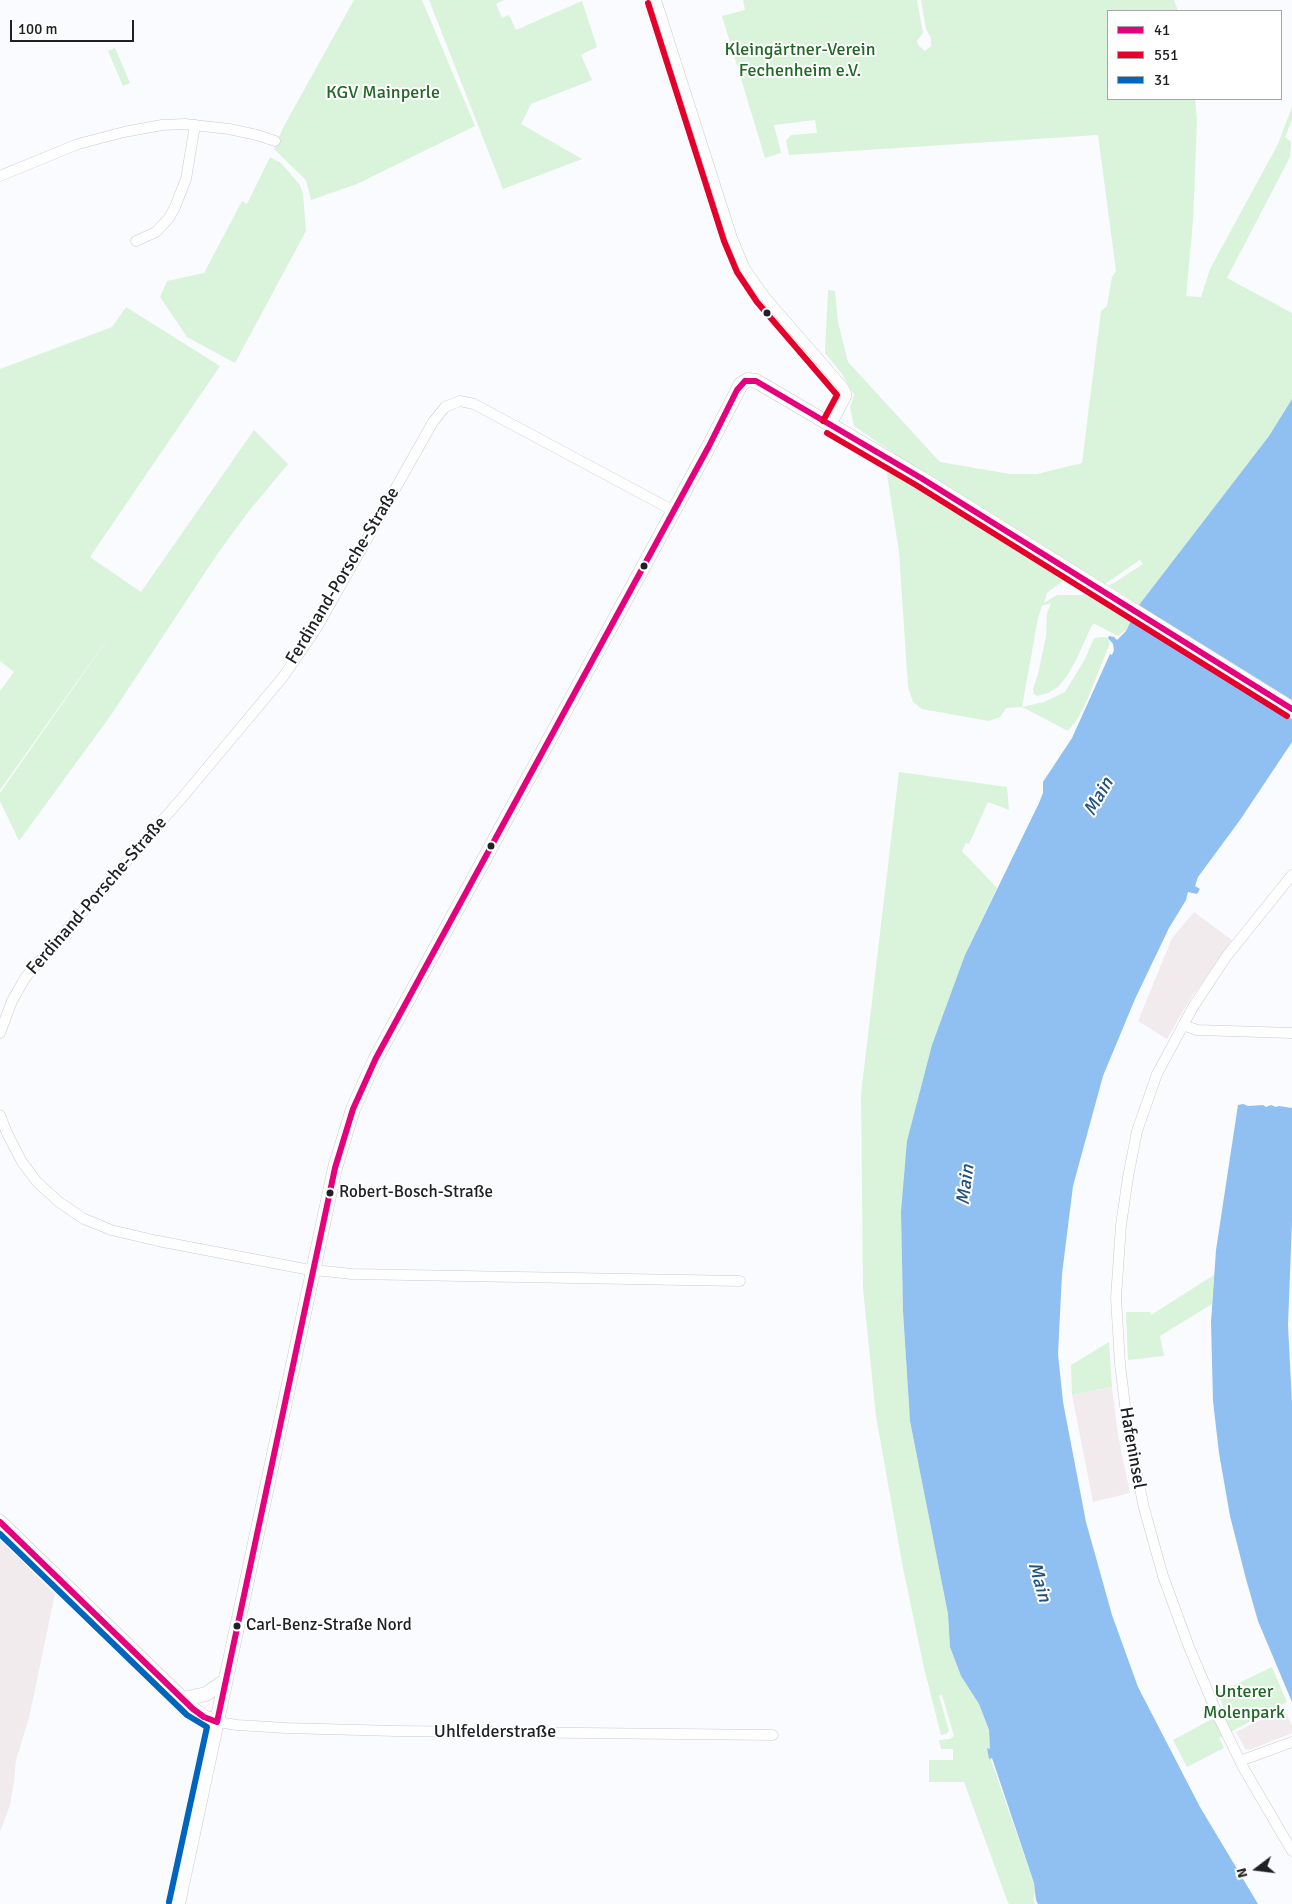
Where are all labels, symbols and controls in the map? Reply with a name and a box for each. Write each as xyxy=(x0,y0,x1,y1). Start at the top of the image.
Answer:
scale bar xyxy=(12,10,136,42)
legend xyxy=(1107,10,1282,100)
text: 100 m xyxy=(18,20,58,38)
text: 41 xyxy=(1154,21,1170,39)
park label: Kleingärtner-Verein Fechenheim e.V. xyxy=(724,39,876,82)
text: 551 xyxy=(1154,46,1178,64)
text: 31 xyxy=(1154,71,1170,89)
park label: KGV Mainperle xyxy=(326,82,440,104)
unlabelled marker xyxy=(762,308,772,318)
street label: Ferdinand-Porsche-Straße xyxy=(282,484,404,668)
unlabelled marker xyxy=(639,561,649,571)
water label: Main xyxy=(1079,774,1119,820)
street label: Ferdinand-Porsche-Straße xyxy=(22,812,172,980)
unlabelled marker xyxy=(486,841,496,851)
water label: Main xyxy=(952,1163,980,1207)
place label: Robert-Bosch-Straße xyxy=(339,1183,493,1203)
marker: Robert-Bosch-Straße xyxy=(325,1188,335,1198)
street label: Hafeninsel xyxy=(1114,1405,1150,1491)
water label: Main xyxy=(1022,1559,1056,1605)
place label: Carl-Benz-Straße Nord xyxy=(246,1616,412,1636)
marker: Carl-Benz-Straße Nord xyxy=(232,1621,242,1631)
park label: Unterer Molenpark xyxy=(1203,1681,1285,1724)
street label: Uhlfelderstraße xyxy=(434,1721,556,1743)
north arrow xyxy=(1232,1844,1282,1894)
text: N xyxy=(1233,1866,1252,1880)

